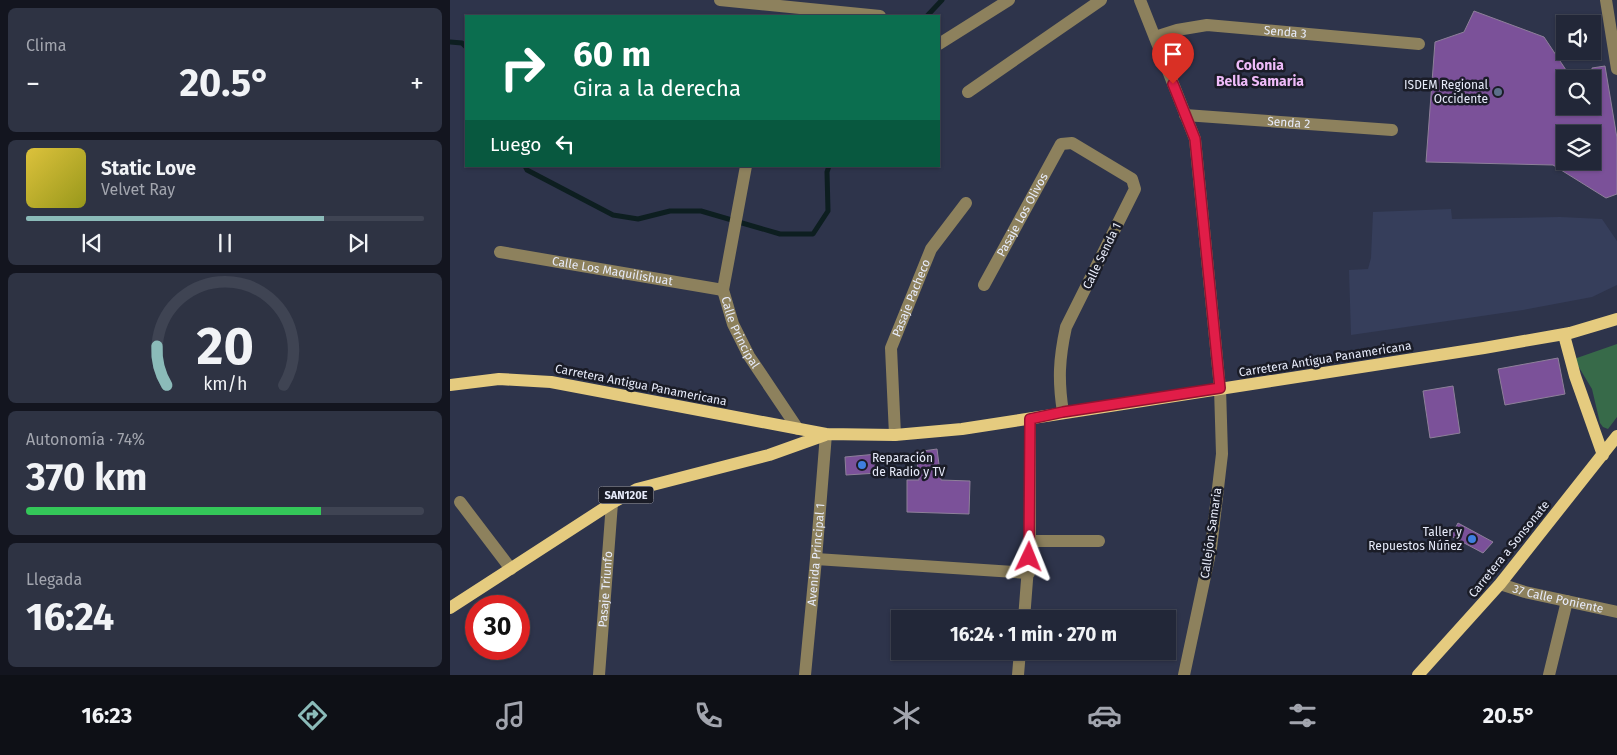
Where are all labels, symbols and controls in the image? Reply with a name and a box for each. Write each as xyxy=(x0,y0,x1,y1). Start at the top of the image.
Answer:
map controls xyxy=(1556,15,1601,170)
button: sound xyxy=(1556,15,1601,60)
street label: Senda 3 xyxy=(1263,23,1307,41)
text: 60 m xyxy=(573,33,651,75)
pin xyxy=(1152,33,1194,84)
icon: right xyxy=(490,35,555,100)
text: Clima xyxy=(26,36,66,55)
icon: arrive xyxy=(1159,40,1187,68)
district label: Colonia Bella Samaria xyxy=(1216,57,1304,90)
text: 20.5° xyxy=(179,60,271,106)
text: − xyxy=(26,67,40,100)
text: + xyxy=(410,67,424,100)
button: search xyxy=(1556,70,1601,115)
text: Gira a la derecha xyxy=(573,75,741,102)
place label: ISDEM Regional Occidente xyxy=(1404,78,1488,106)
marker: ISDEM Regional Occidente xyxy=(1492,86,1504,98)
street label: Senda 2 xyxy=(1267,114,1311,131)
button: layers xyxy=(1556,125,1601,170)
icon: left xyxy=(551,130,579,158)
text: Luego xyxy=(490,133,541,156)
text: Static Love xyxy=(101,157,196,180)
street label: Pasaje Los Olivos xyxy=(994,170,1051,259)
text: Velvet Ray xyxy=(101,180,175,199)
street label: Calle Senda 1 xyxy=(1080,221,1124,291)
icon: previous xyxy=(78,229,106,257)
icon: pause xyxy=(211,229,239,257)
icon: next xyxy=(344,229,372,257)
street label: Calle Los Maquilishuat xyxy=(551,254,674,288)
street label: Pasaje Pacheco xyxy=(889,257,933,339)
street label: Calle Principal xyxy=(718,295,763,372)
text: 20 xyxy=(196,315,254,378)
street label: Carretera Antigua Panamericana xyxy=(1238,338,1412,380)
street label: Carretera Antigua Panamericana xyxy=(554,361,728,409)
text: km/h xyxy=(203,373,247,395)
text: Autonomía · 74% xyxy=(26,430,145,449)
place label: Reparación de Radio y TV xyxy=(872,451,946,479)
text: 370 km xyxy=(26,454,147,500)
marker: Reparación de Radio y TV xyxy=(856,459,868,471)
road number: SAN120E xyxy=(598,486,654,504)
street label: Callejón Samaria xyxy=(1198,487,1224,579)
street label: Carretera a Sonsonate xyxy=(1466,498,1552,600)
street label: Avenida Principal 1 xyxy=(805,503,827,606)
place label: Taller y Repuestos Núñez xyxy=(1368,525,1462,553)
position arrow xyxy=(1002,530,1054,582)
marker: Taller y Repuestos Núñez xyxy=(1466,533,1478,545)
street label: Pasaje Triunfo xyxy=(596,551,615,628)
text: Llegada xyxy=(26,570,82,589)
street label: 37 Calle Poniente xyxy=(1511,582,1605,616)
text: 16:24 xyxy=(26,594,114,640)
speed limit sign: 30 xyxy=(465,595,530,660)
text: 16:24 · 1 min · 270 m xyxy=(950,623,1117,646)
icon: directions xyxy=(295,698,330,733)
icon: music xyxy=(493,698,528,733)
icon: phone xyxy=(691,698,726,733)
icon: climate xyxy=(889,698,924,733)
icon: car xyxy=(1087,698,1122,733)
icon: filters xyxy=(1285,698,1320,733)
text: 16:23 xyxy=(81,702,132,729)
text: 20.5° xyxy=(1483,702,1535,729)

